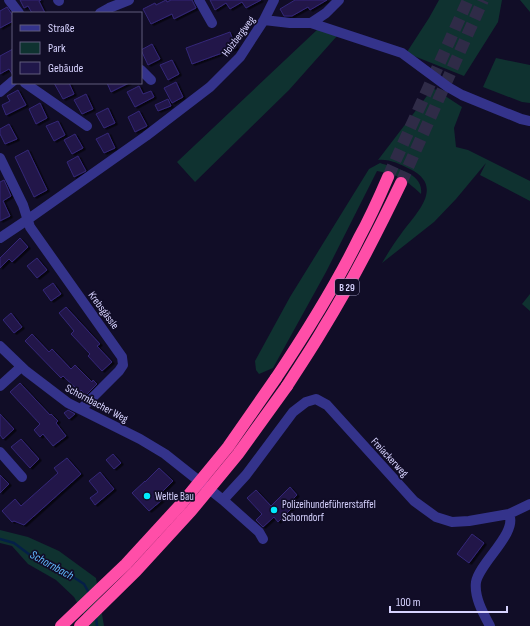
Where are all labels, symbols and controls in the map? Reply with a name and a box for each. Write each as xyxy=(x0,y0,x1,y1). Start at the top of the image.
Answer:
legend xyxy=(12,12,142,84)
street label: Holzbergweg xyxy=(219,13,258,59)
text: Straße xyxy=(48,21,75,36)
text: Park xyxy=(48,41,66,56)
text: Gebäude xyxy=(48,61,83,76)
road number: B 29 xyxy=(335,279,359,295)
street label: Krebsgässle xyxy=(86,289,122,332)
street label: Schornbacher Weg xyxy=(63,381,131,426)
street label: Freiackerweg xyxy=(368,435,411,480)
place label: Weltle Bau xyxy=(155,490,194,503)
marker: Weltle Bau xyxy=(142,491,152,501)
place label: Polizeihundeführerstaffel Schorndorf xyxy=(282,498,376,524)
marker: Polizeihundeführerstaffel Schorndorf xyxy=(269,505,279,515)
water label: Schornbach xyxy=(27,547,76,584)
scale bar xyxy=(390,588,507,614)
text: 100 m xyxy=(396,595,421,610)

